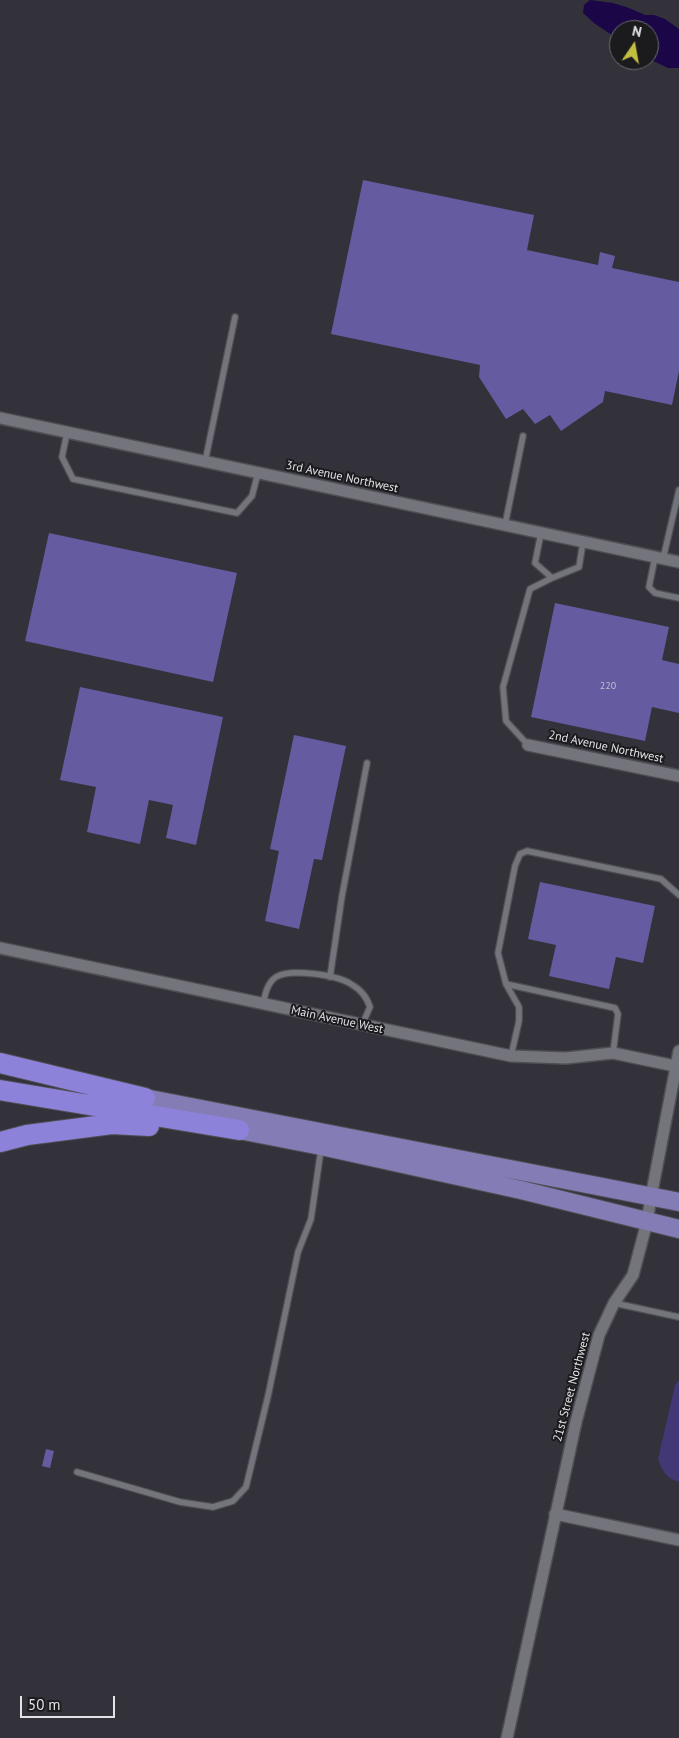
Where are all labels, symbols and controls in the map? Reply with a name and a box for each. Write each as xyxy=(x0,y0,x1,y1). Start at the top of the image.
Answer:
north arrow xyxy=(609,20,659,70)
text: N xyxy=(631,22,643,41)
street label: 3rd Avenue Northwest xyxy=(285,458,399,496)
house number: 220 xyxy=(600,680,616,692)
street label: 2nd Avenue Northwest xyxy=(547,728,665,766)
street label: Main Avenue West xyxy=(290,1003,384,1037)
street label: 21st Street Northwest xyxy=(550,1331,594,1443)
scale bar xyxy=(22,1686,118,1718)
text: 50 m xyxy=(28,1695,61,1714)

